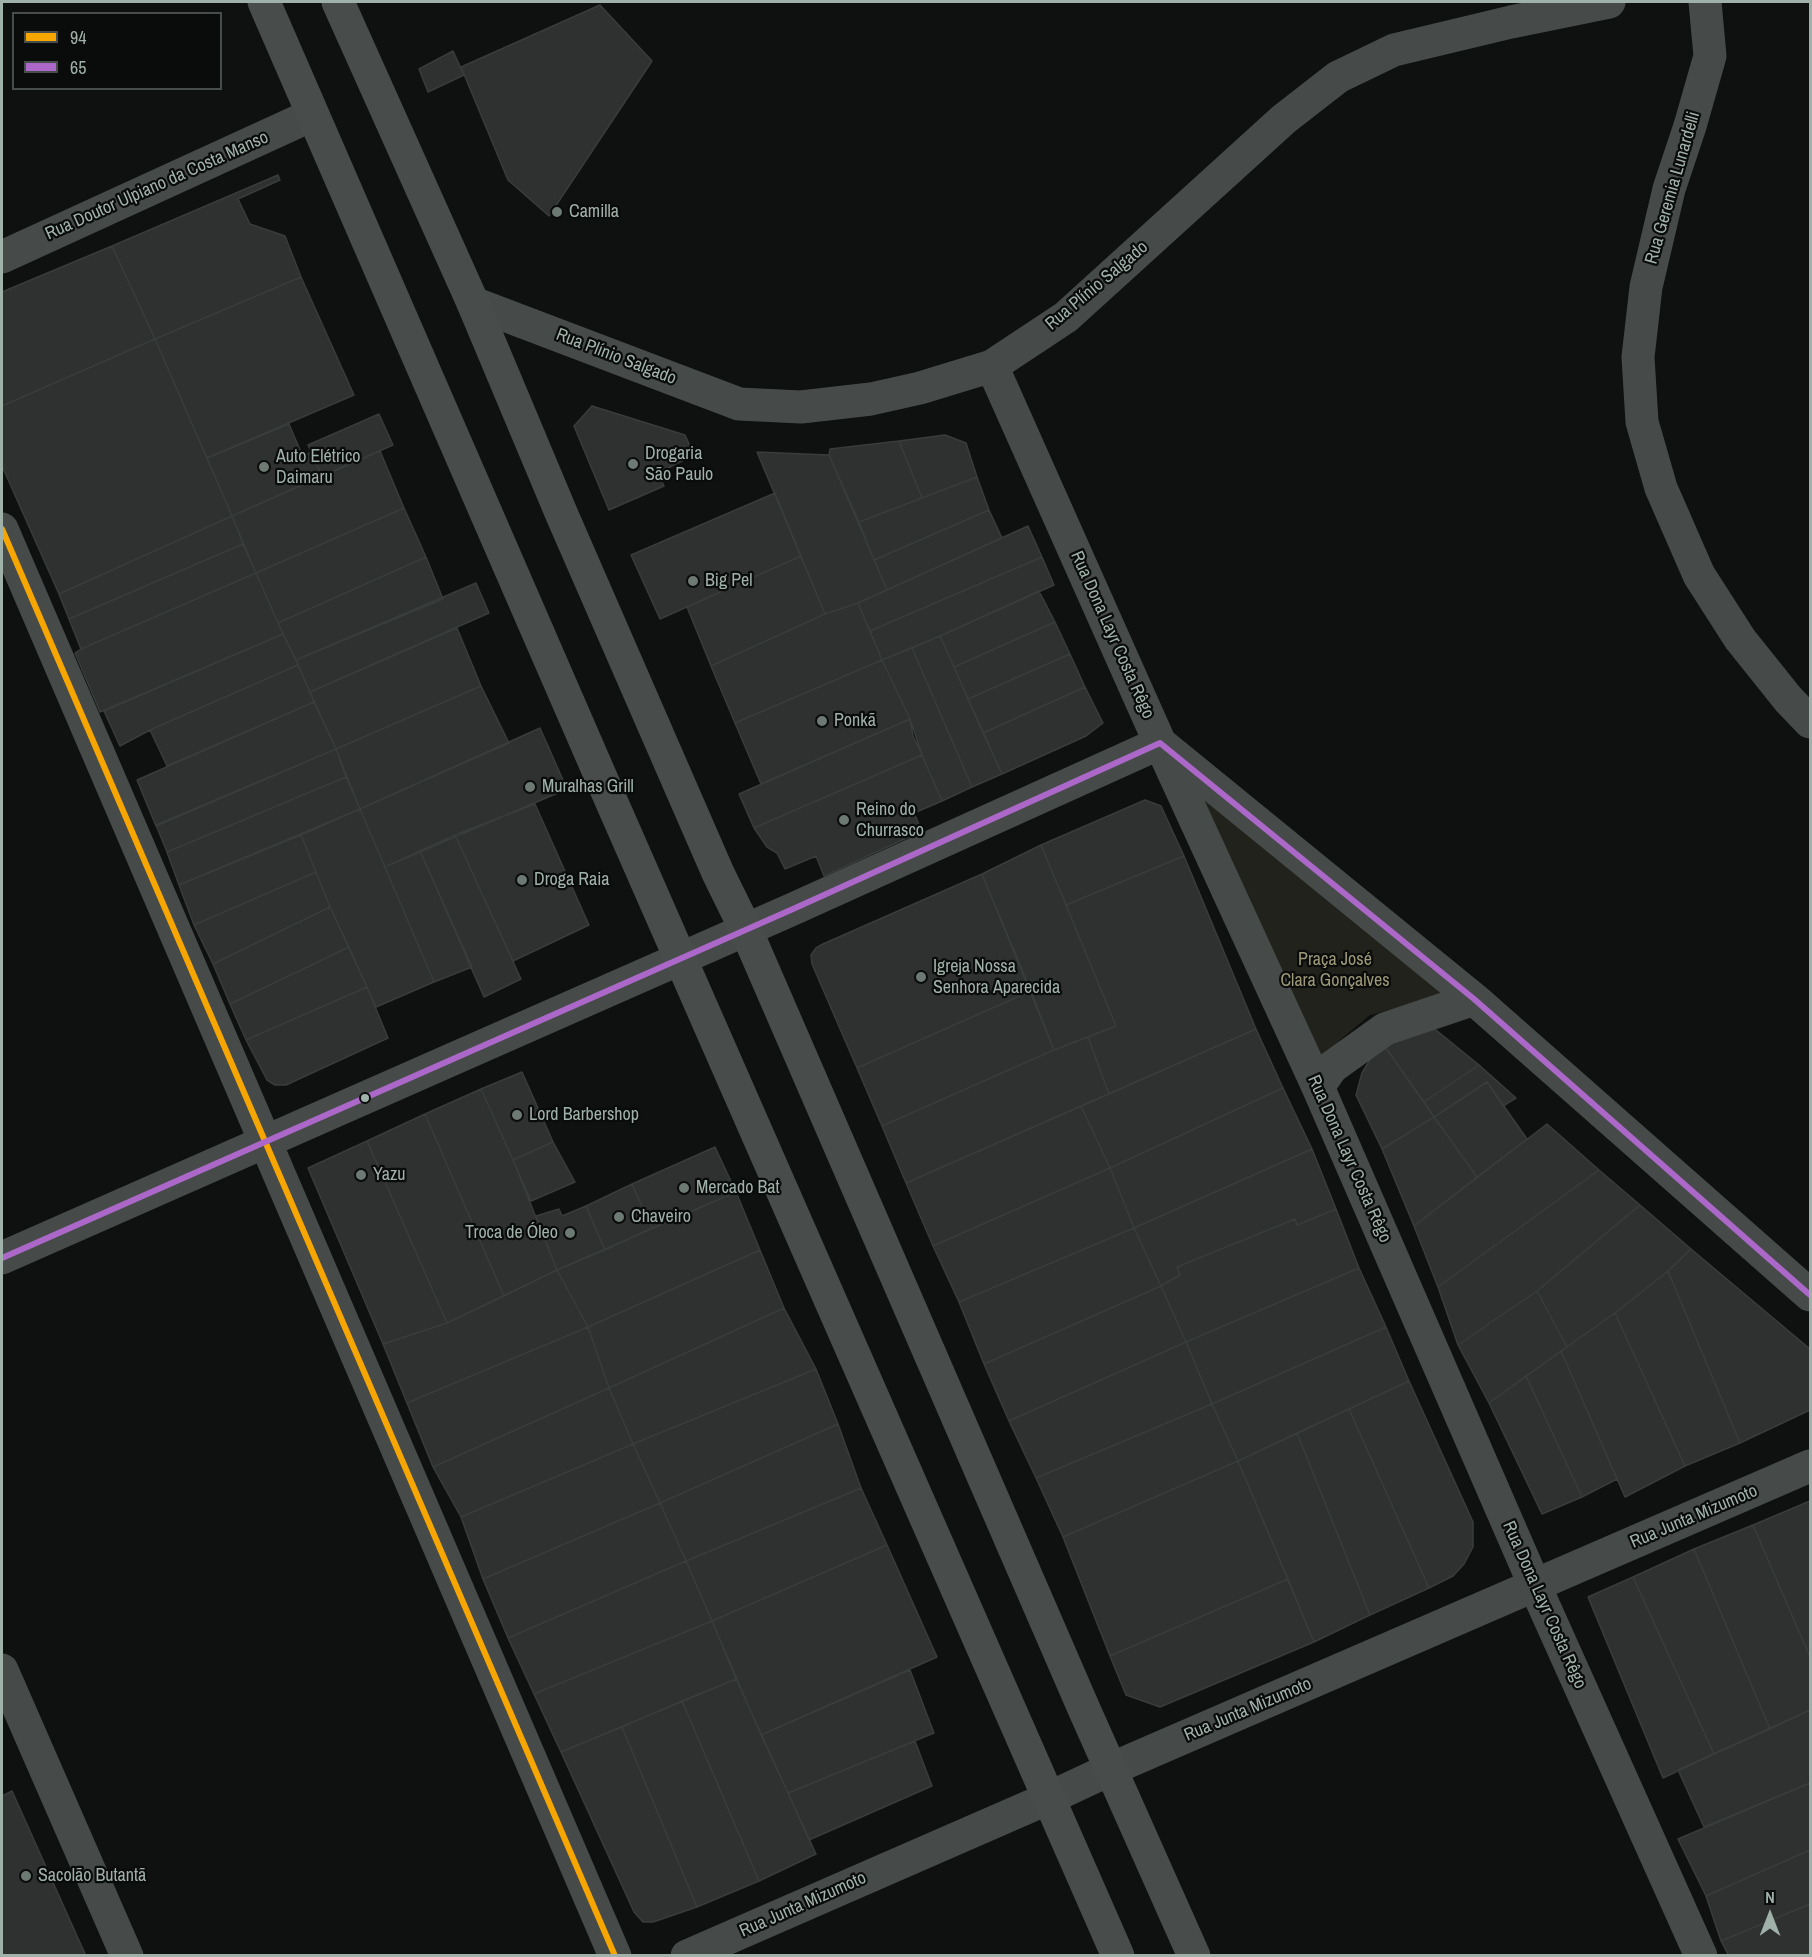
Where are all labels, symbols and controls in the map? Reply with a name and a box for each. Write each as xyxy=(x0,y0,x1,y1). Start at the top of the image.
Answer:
legend xyxy=(12,12,222,90)
text: 94 xyxy=(70,25,86,50)
text: 65 xyxy=(70,55,86,80)
street label: Rua Geremia Lunardelli xyxy=(1641,109,1705,267)
street label: Rua Doutor Ulpiano da Costa Manso xyxy=(42,127,272,245)
place label: Camilla xyxy=(569,201,619,223)
marker: Camilla xyxy=(550,205,564,219)
street label: Rua Plínio Salgado xyxy=(1041,237,1153,335)
street label: Rua Plínio Salgado xyxy=(553,324,679,390)
place label: Drogaria São Paulo xyxy=(645,443,713,486)
place label: Auto Elétrico Daimaru xyxy=(276,446,361,488)
marker: Drogaria São Paulo xyxy=(626,457,640,471)
marker: Auto Elétrico Daimaru xyxy=(257,460,271,474)
street label: Rua Dona Layr Costa Rêgo xyxy=(1065,548,1159,722)
place label: Big Pel xyxy=(705,570,753,592)
marker: Big Pel xyxy=(686,574,700,588)
place label: Ponkã xyxy=(834,710,876,732)
marker: Ponkã xyxy=(815,714,829,728)
place label: Muralhas Grill xyxy=(542,776,634,798)
marker: Muralhas Grill xyxy=(523,780,537,794)
place label: Reino do Churrasco xyxy=(856,799,924,842)
marker: Reino do Churrasco xyxy=(837,813,851,827)
place label: Droga Raia xyxy=(534,869,609,891)
marker: Droga Raia xyxy=(515,873,529,887)
park label: Praça José Clara Gonçalves xyxy=(1280,949,1390,992)
place label: Igreja Nossa Senhora Aparecida xyxy=(933,956,1060,998)
marker: Igreja Nossa Senhora Aparecida xyxy=(914,970,928,984)
street label: Rua Dona Layr Costa Rêgo xyxy=(1302,1072,1396,1246)
unlabelled marker xyxy=(359,1092,371,1104)
place label: Lord Barbershop xyxy=(529,1104,639,1126)
marker: Lord Barbershop xyxy=(510,1108,524,1122)
place label: Yazu xyxy=(373,1164,406,1186)
marker: Yazu xyxy=(354,1168,368,1182)
place label: Mercado Bat xyxy=(696,1177,780,1199)
marker: Mercado Bat xyxy=(677,1181,691,1195)
place label: Chaveiro xyxy=(631,1206,691,1228)
marker: Chaveiro xyxy=(612,1210,626,1224)
place label: Troca de Óleo xyxy=(465,1222,558,1244)
marker: Troca de Óleo xyxy=(563,1226,577,1240)
street label: Rua Junta Mizumoto xyxy=(1627,1480,1761,1554)
street label: Rua Dona Layr Costa Rêgo xyxy=(1497,1518,1591,1692)
street label: Rua Junta Mizumoto xyxy=(1181,1673,1315,1747)
place label: Sacolão Butantã xyxy=(38,1865,146,1887)
street label: Rua Junta Mizumoto xyxy=(736,1867,870,1943)
marker: Sacolão Butantã xyxy=(19,1869,33,1883)
north arrow xyxy=(1740,1885,1800,1945)
text: N xyxy=(1765,1886,1775,1908)

